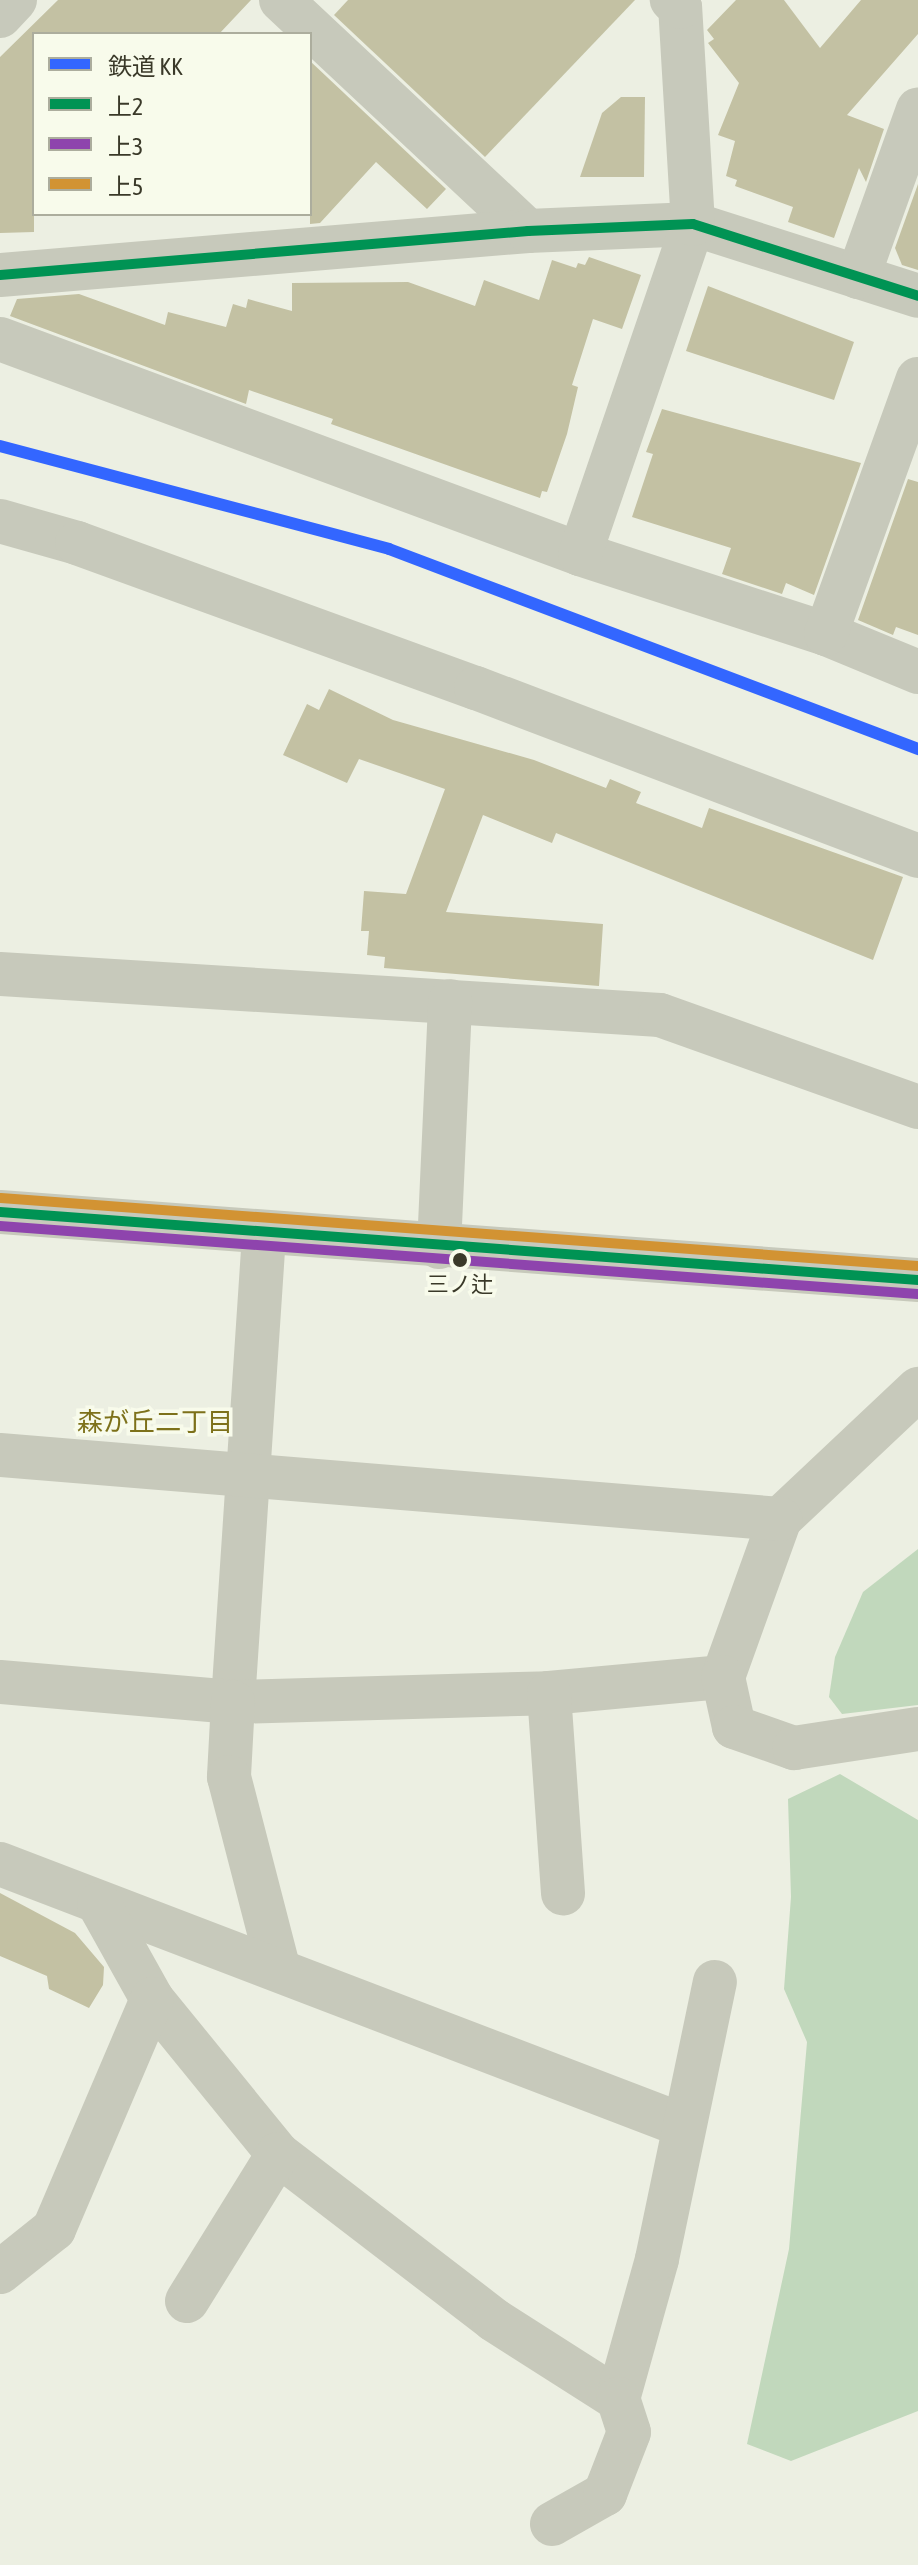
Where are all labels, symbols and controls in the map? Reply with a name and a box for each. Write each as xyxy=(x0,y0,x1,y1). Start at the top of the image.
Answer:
legend xyxy=(32,32,312,216)
text: 鉄道 KK xyxy=(108,53,183,80)
text: 上2 xyxy=(108,93,143,120)
text: 上3 xyxy=(108,133,143,160)
text: 上5 xyxy=(108,173,143,200)
marker: 三ノ辻 xyxy=(452,1252,468,1268)
place label: 三ノ辻 xyxy=(427,1272,493,1298)
district label: 森が丘二丁目 xyxy=(77,1407,233,1439)

